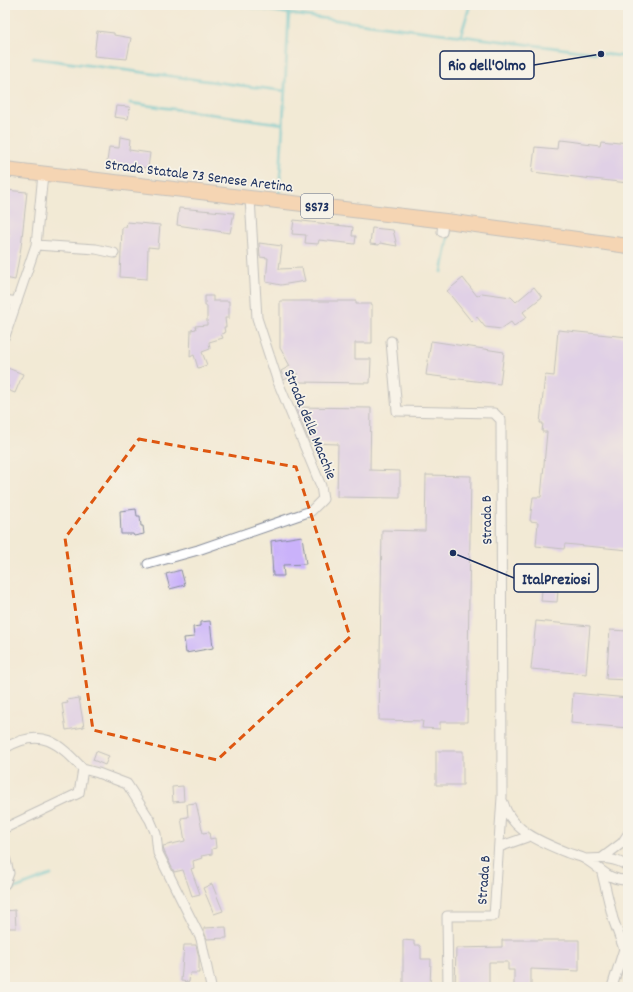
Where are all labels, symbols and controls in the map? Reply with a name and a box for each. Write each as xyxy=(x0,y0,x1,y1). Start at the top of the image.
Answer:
callout: Rio dell'Olmo xyxy=(440,51,534,79)
text: Rio dell'Olmo xyxy=(448,55,526,78)
street label: Strada Statale 73 Senese Aretina xyxy=(104,155,295,200)
road number: SS73 xyxy=(301,194,333,218)
street label: Strada delle Macchie xyxy=(277,366,341,484)
street label: Strada B xyxy=(477,495,499,545)
callout: ItalPreziosi xyxy=(514,564,598,592)
text: ItalPreziosi xyxy=(522,569,590,592)
street label: Strada B xyxy=(472,855,498,906)

